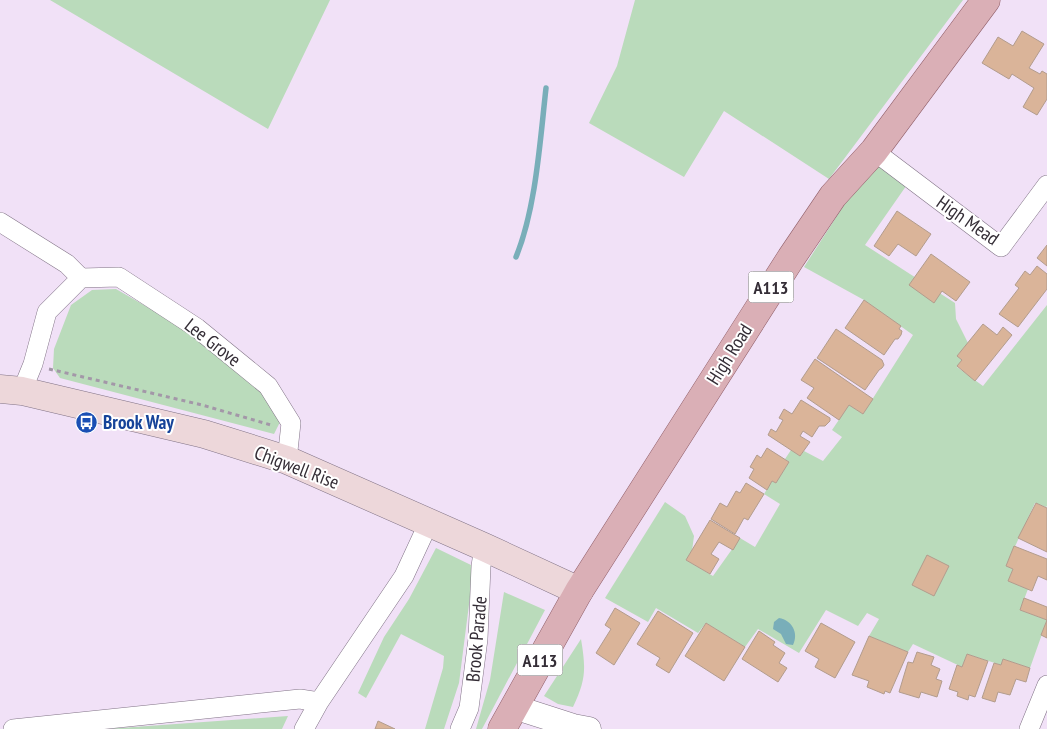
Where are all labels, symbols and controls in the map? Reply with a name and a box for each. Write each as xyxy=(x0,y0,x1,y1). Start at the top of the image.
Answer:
street label: High Mead xyxy=(932,190,1004,250)
road number: A113 xyxy=(748,272,794,302)
street label: Lee Grove xyxy=(180,313,246,371)
street label: High Road xyxy=(701,319,757,389)
bus stop icon: Brook Way xyxy=(75,410,99,434)
place label: Brook Way xyxy=(103,410,174,434)
street label: Chigwell Rise xyxy=(251,440,343,494)
street label: Brook Parade xyxy=(460,595,492,683)
road number: A113 xyxy=(518,644,562,676)

